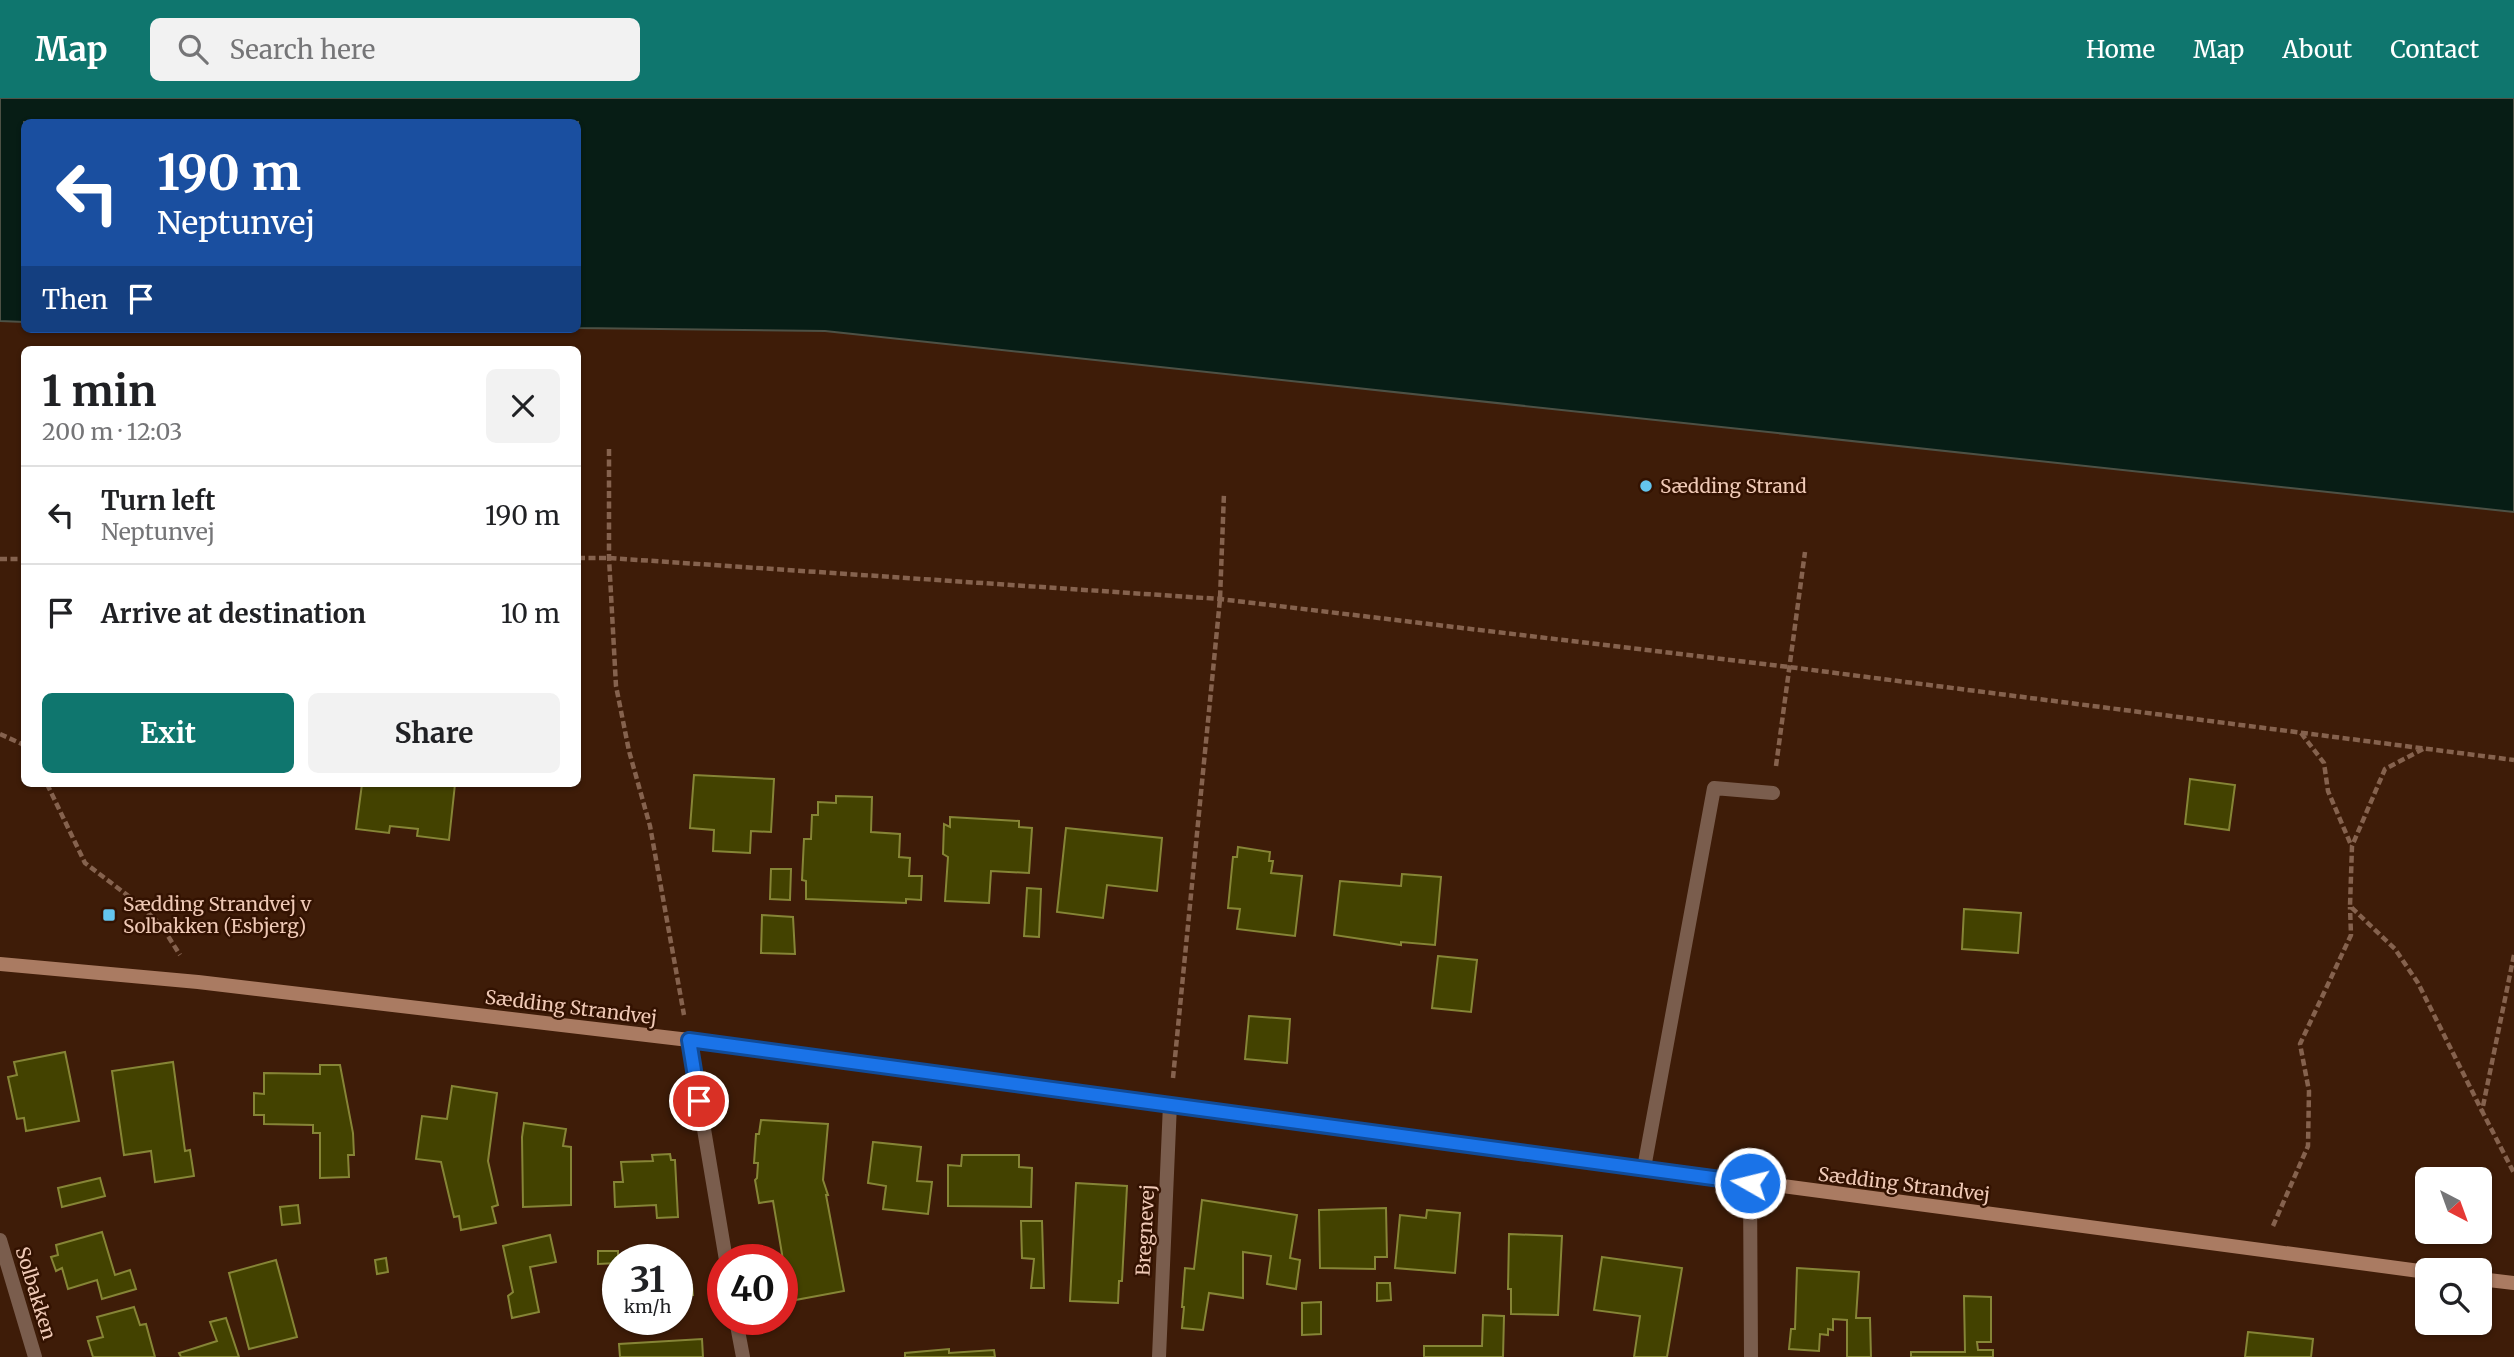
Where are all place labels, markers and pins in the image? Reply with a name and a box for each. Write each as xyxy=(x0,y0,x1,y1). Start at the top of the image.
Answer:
place label: Sædding Strand xyxy=(1660,474,1807,498)
marker: Sædding Strand xyxy=(1638,478,1654,494)
place label: Sædding Strandvej v Solbakken (Esbjerg) xyxy=(123,892,312,938)
marker: Sædding Strandvej v Solbakken (Esbjerg) xyxy=(101,907,117,923)
pin xyxy=(669,1071,729,1131)

